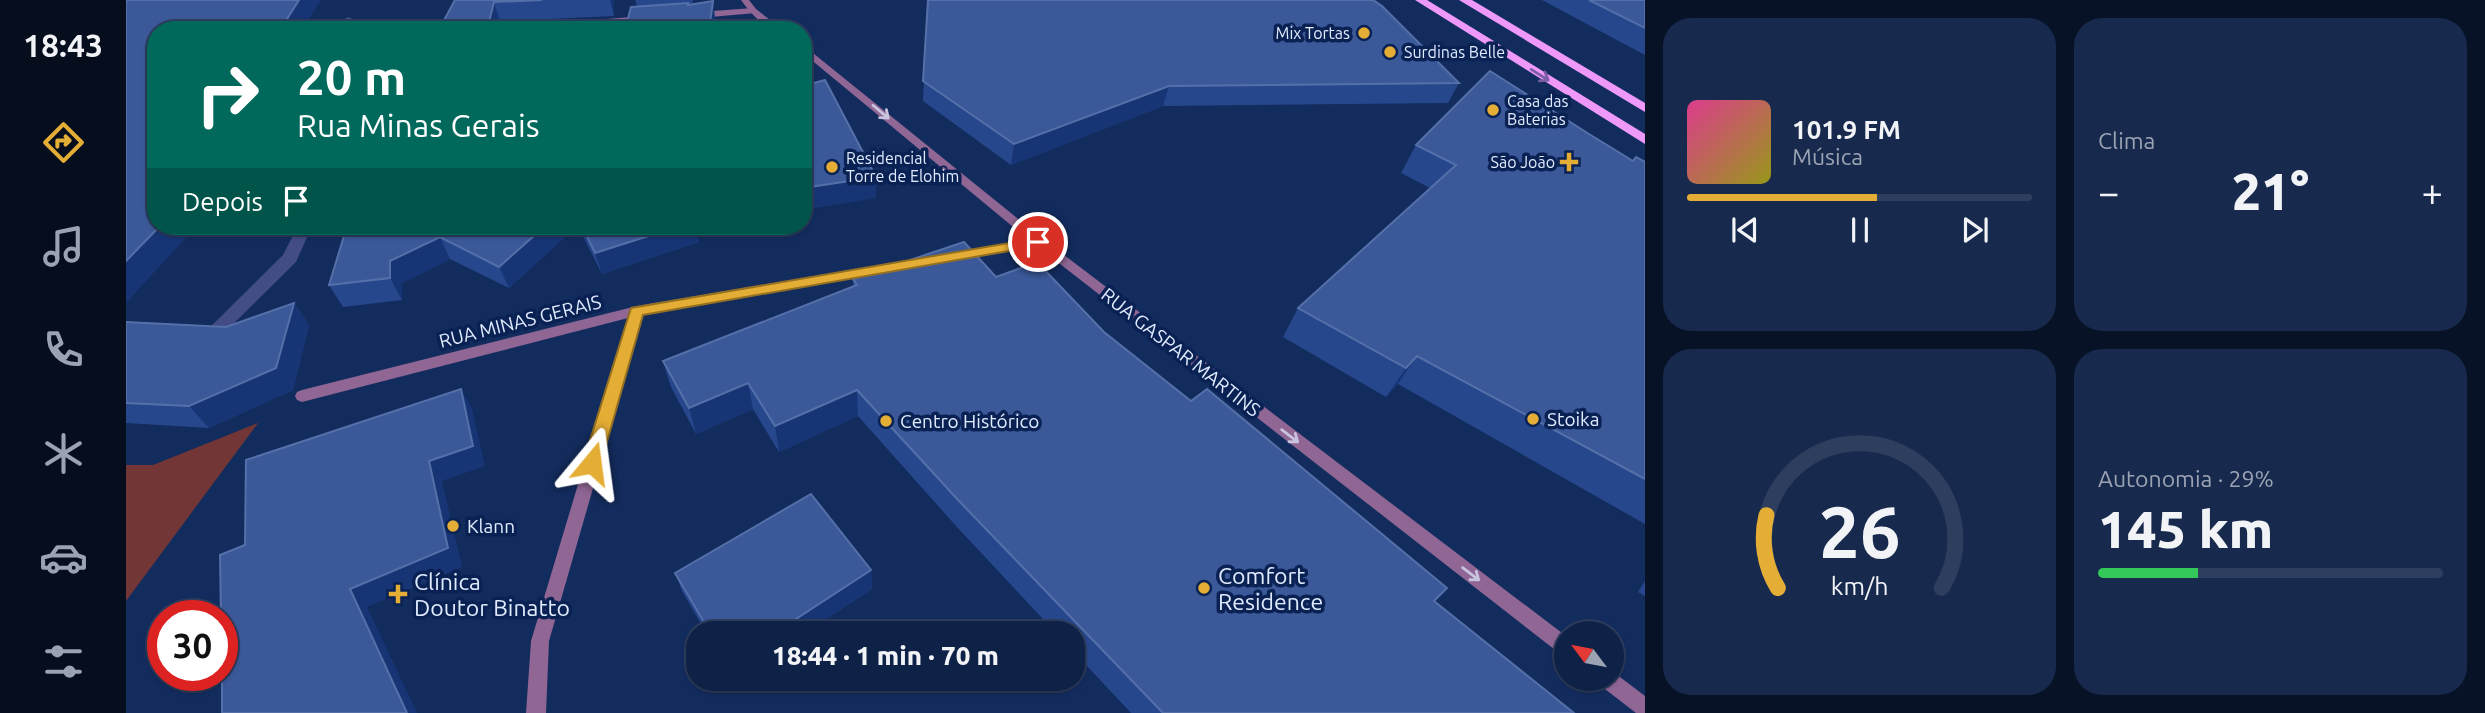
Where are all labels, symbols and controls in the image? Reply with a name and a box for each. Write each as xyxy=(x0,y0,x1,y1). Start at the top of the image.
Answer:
place label: Mix Tortas xyxy=(1275,24,1350,42)
marker: Mix Tortas xyxy=(1356,25,1372,41)
text: 18:43 xyxy=(23,27,103,63)
place label: Surdinas Belle xyxy=(1404,43,1505,61)
marker: Surdinas Belle xyxy=(1382,44,1398,60)
icon: right xyxy=(182,49,273,140)
text: 20 m xyxy=(297,49,406,104)
one-way arrow xyxy=(1530,68,1550,82)
place label: Casa das Baterias xyxy=(1507,92,1568,128)
marker: Casa das Baterias xyxy=(1485,102,1501,118)
one-way arrow xyxy=(872,104,890,120)
text: Rua Minas Gerais xyxy=(297,107,540,143)
text: 101.9 FM xyxy=(1792,115,1901,144)
icon: directions xyxy=(39,118,88,167)
text: Clima xyxy=(2098,128,2155,153)
text: Música xyxy=(1792,144,1863,169)
place label: Residencial Torre de Elohim xyxy=(846,149,959,185)
place label: São João xyxy=(1491,153,1555,171)
marker: São João xyxy=(1561,154,1577,170)
marker: Residencial Torre de Elohim xyxy=(824,159,840,175)
text: 21° xyxy=(2232,162,2309,220)
text: − xyxy=(2098,171,2119,213)
text: + xyxy=(2422,171,2443,213)
icon: arrive xyxy=(277,182,315,220)
text: Depois xyxy=(182,187,263,216)
icon: previous xyxy=(1726,211,1764,249)
icon: pause xyxy=(1841,211,1879,249)
icon: next xyxy=(1956,211,1994,249)
pin xyxy=(1008,212,1068,272)
icon: music xyxy=(39,222,88,271)
icon: arrive xyxy=(1019,223,1057,261)
street label: RUA GASPAR MARTINS xyxy=(1097,283,1265,421)
street label: RUA MINAS GERAIS xyxy=(437,290,603,352)
icon: phone xyxy=(39,325,88,374)
place label: Stoika xyxy=(1547,408,1599,430)
place label: Centro Histórico xyxy=(900,410,1039,432)
marker: Stoika xyxy=(1525,411,1541,427)
marker: Centro Histórico xyxy=(878,413,894,429)
position arrow xyxy=(555,426,629,500)
one-way arrow xyxy=(1281,428,1299,443)
icon: climate xyxy=(39,429,88,478)
text: Autonomia · 29% xyxy=(2098,466,2274,491)
text: 26 xyxy=(1818,490,1901,572)
text: 145 km xyxy=(2098,500,2273,558)
place label: Klann xyxy=(467,515,515,537)
marker: Klann xyxy=(445,518,461,534)
icon: car xyxy=(39,533,88,582)
place label: Comfort Residence xyxy=(1218,563,1323,614)
one-way arrow xyxy=(1461,567,1480,581)
place label: Clínica Doutor Binatto xyxy=(414,569,570,620)
text: km/h xyxy=(1831,572,1888,600)
marker: Comfort Residence xyxy=(1196,580,1212,596)
marker: Clínica Doutor Binatto xyxy=(388,584,408,604)
speed limit sign: 30 xyxy=(147,600,238,691)
north arrow xyxy=(1554,621,1624,691)
map controls xyxy=(1554,621,1624,691)
icon: filters xyxy=(39,637,88,686)
text: 18:44 · 1 min · 70 m xyxy=(772,641,999,670)

